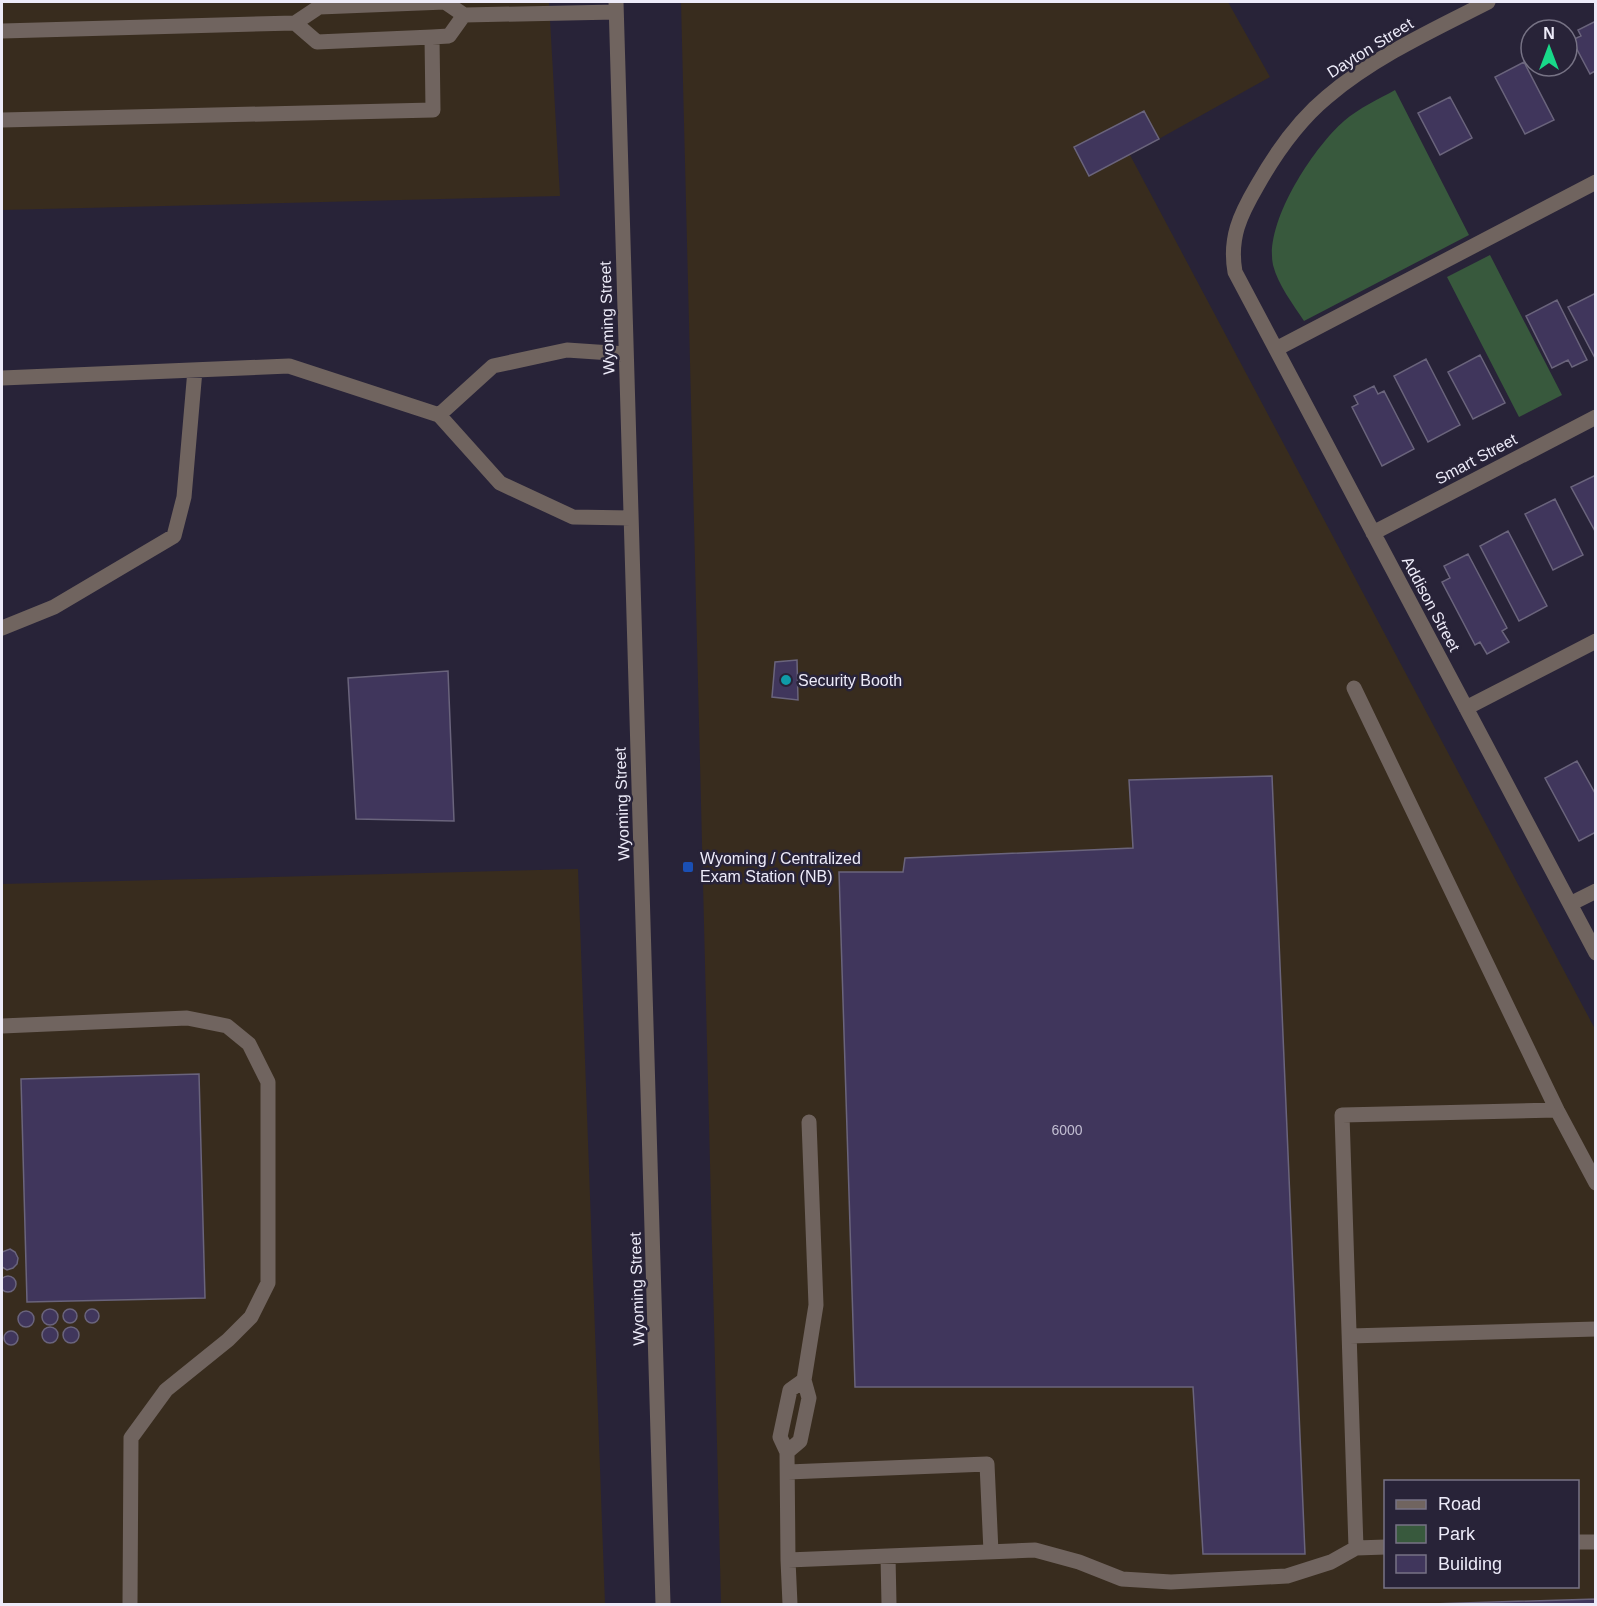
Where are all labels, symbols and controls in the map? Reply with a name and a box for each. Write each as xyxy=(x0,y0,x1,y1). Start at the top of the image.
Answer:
street label: Dayton Street xyxy=(1324,15,1416,81)
north arrow xyxy=(1519,18,1579,78)
text: N xyxy=(1543,25,1555,42)
street label: Wyoming Street xyxy=(597,260,617,375)
street label: Smart Street xyxy=(1432,430,1520,488)
street label: Addison Street xyxy=(1399,554,1463,655)
place label: Security Booth xyxy=(798,672,902,689)
marker: Security Booth xyxy=(779,673,793,687)
street label: Wyoming Street xyxy=(612,746,632,861)
place label: Wyoming / Centralized Exam Station (NB) xyxy=(700,850,861,885)
marker: Wyoming / Centralized Exam Station (NB) xyxy=(681,860,695,874)
house number: 6000 xyxy=(1051,1122,1083,1138)
street label: Wyoming Street xyxy=(627,1231,647,1346)
legend xyxy=(1384,1480,1579,1588)
text: Road xyxy=(1438,1494,1481,1514)
text: Park xyxy=(1438,1524,1476,1544)
text: Building xyxy=(1438,1554,1502,1574)

